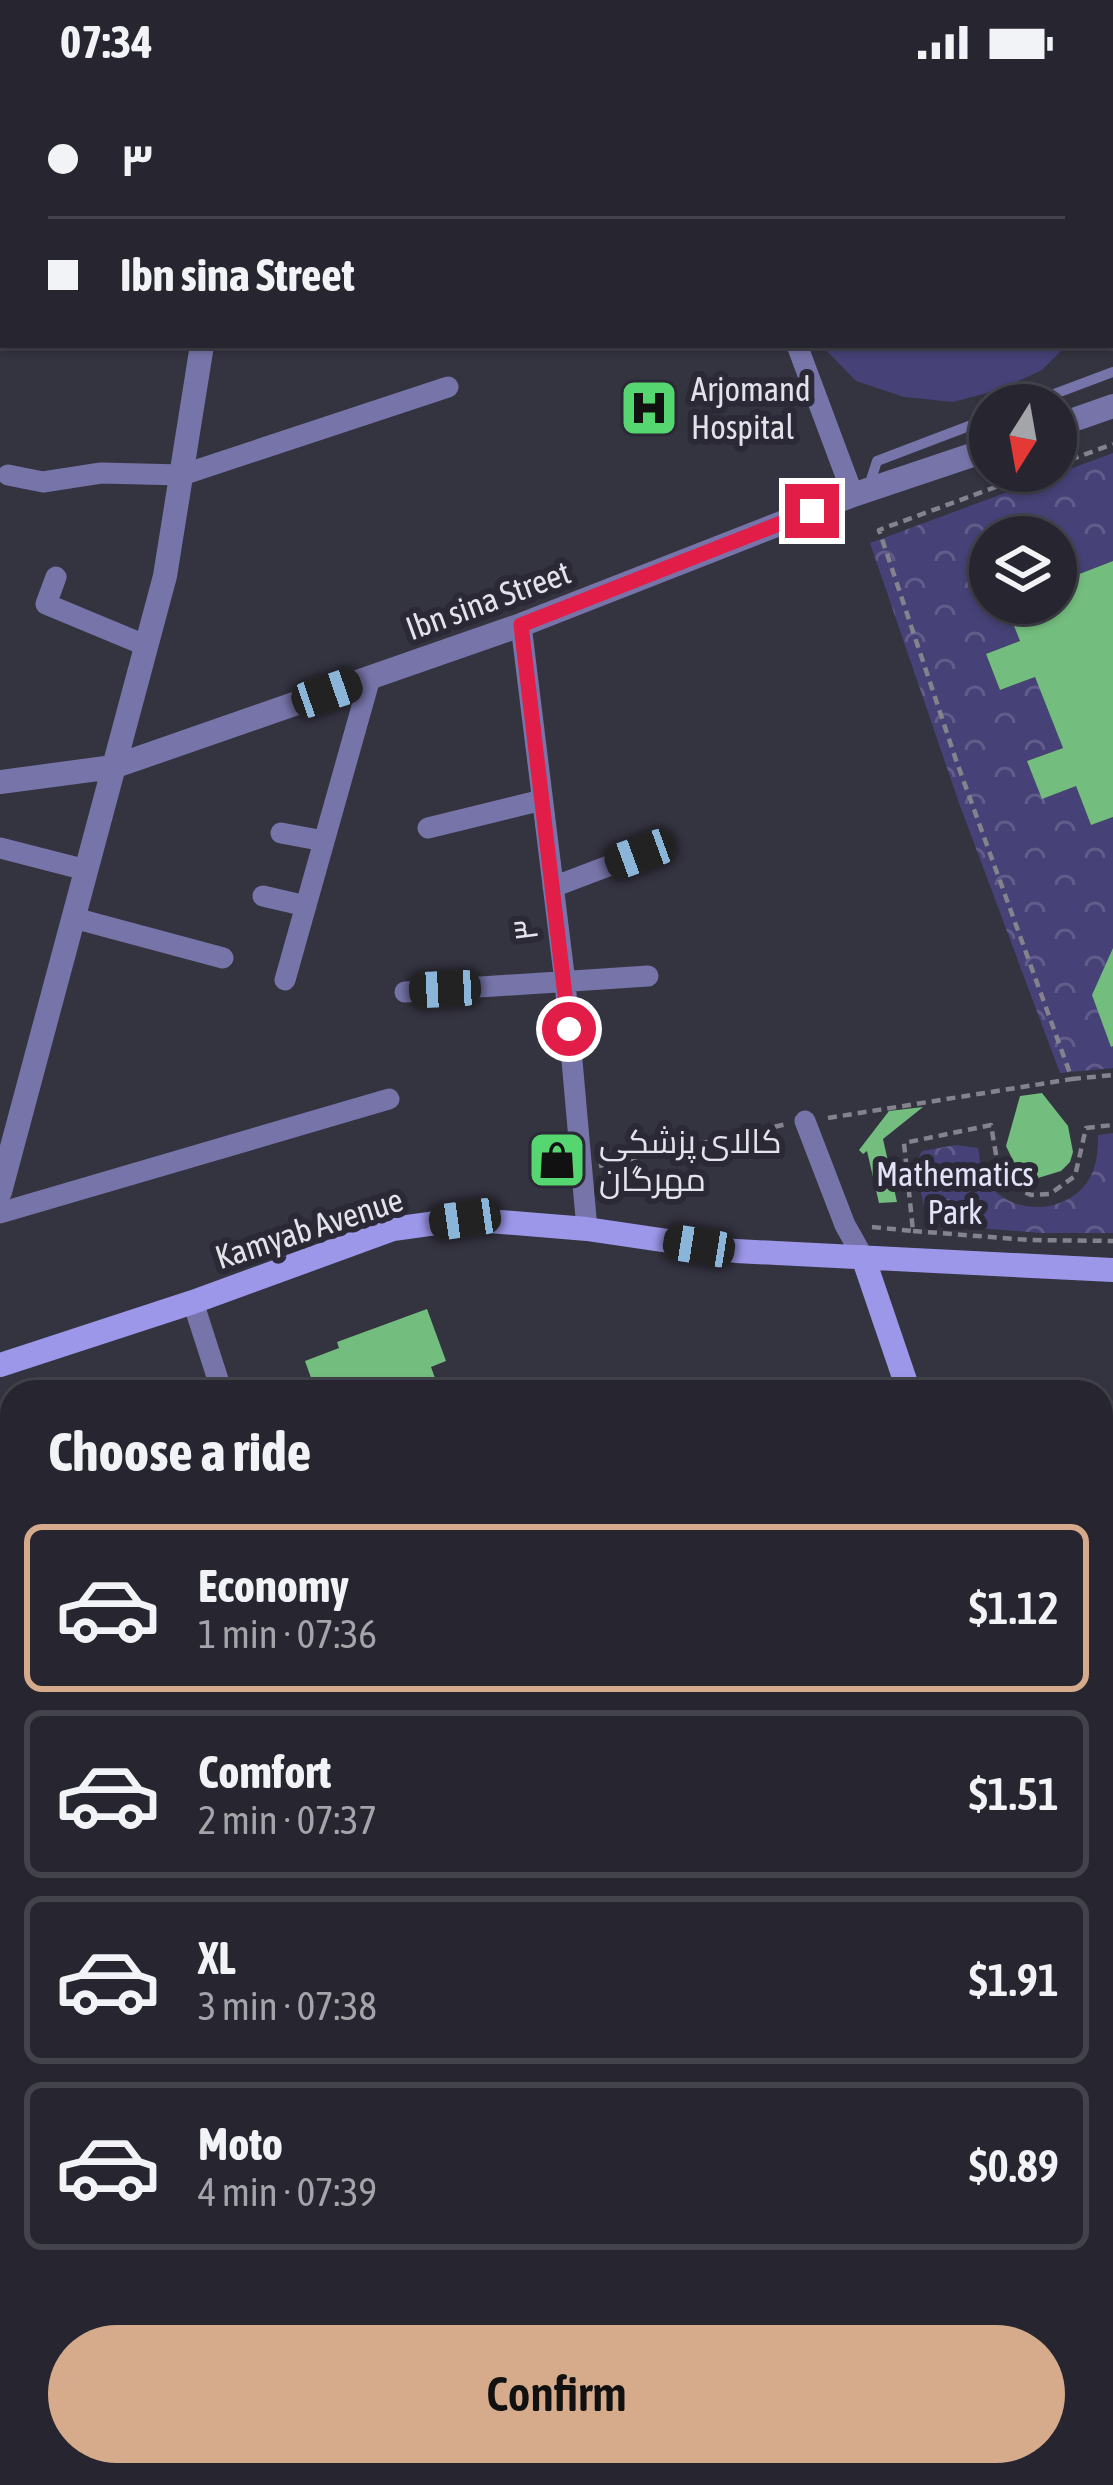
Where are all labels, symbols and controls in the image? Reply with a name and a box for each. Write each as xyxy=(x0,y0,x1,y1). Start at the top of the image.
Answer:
text: 07:34 xyxy=(60,16,153,68)
text: ۳ xyxy=(120,134,154,186)
text: Ibn sina Street xyxy=(120,249,355,301)
place label: Arjomand Hospital xyxy=(691,370,811,446)
hospital icon: Arjomand Hospital xyxy=(618,377,680,439)
north arrow xyxy=(969,384,1077,492)
map controls xyxy=(969,384,1077,624)
route end xyxy=(785,484,839,538)
button: layers xyxy=(969,516,1077,624)
street label: Ibn sina Street xyxy=(401,553,575,647)
car xyxy=(287,664,367,722)
car xyxy=(600,825,680,883)
street label: ۳ xyxy=(505,917,545,943)
car xyxy=(408,969,482,1009)
route start xyxy=(542,1002,596,1056)
place label: کالای پزشکی مهرگان xyxy=(599,1122,782,1199)
shop icon: کالای پزشکی مهرگان xyxy=(526,1129,588,1191)
park label: Mathematics Park xyxy=(876,1155,1034,1231)
street label: Kamyab Avenue xyxy=(211,1180,407,1276)
car xyxy=(427,1196,503,1242)
car xyxy=(661,1223,737,1269)
text: Choose a ride xyxy=(48,1421,311,1482)
icon: car xyxy=(54,1554,162,1662)
text: Economy xyxy=(198,1560,349,1612)
text: $1.12 xyxy=(969,1582,1059,1634)
text: 1 min · 07:36 xyxy=(198,1612,377,1656)
icon: car xyxy=(54,1740,162,1848)
text: Comfort xyxy=(198,1746,331,1798)
text: $1.51 xyxy=(969,1768,1059,1820)
text: 2 min · 07:37 xyxy=(198,1798,377,1842)
icon: car xyxy=(54,1926,162,2034)
text: XL xyxy=(198,1932,236,1984)
text: $1.91 xyxy=(969,1954,1059,2006)
text: 3 min · 07:38 xyxy=(198,1984,377,2028)
icon: car xyxy=(54,2112,162,2220)
text: Moto xyxy=(198,2118,283,2170)
text: $0.89 xyxy=(969,2140,1059,2192)
text: 4 min · 07:39 xyxy=(198,2170,377,2214)
button: Confirm xyxy=(48,2325,1065,2463)

